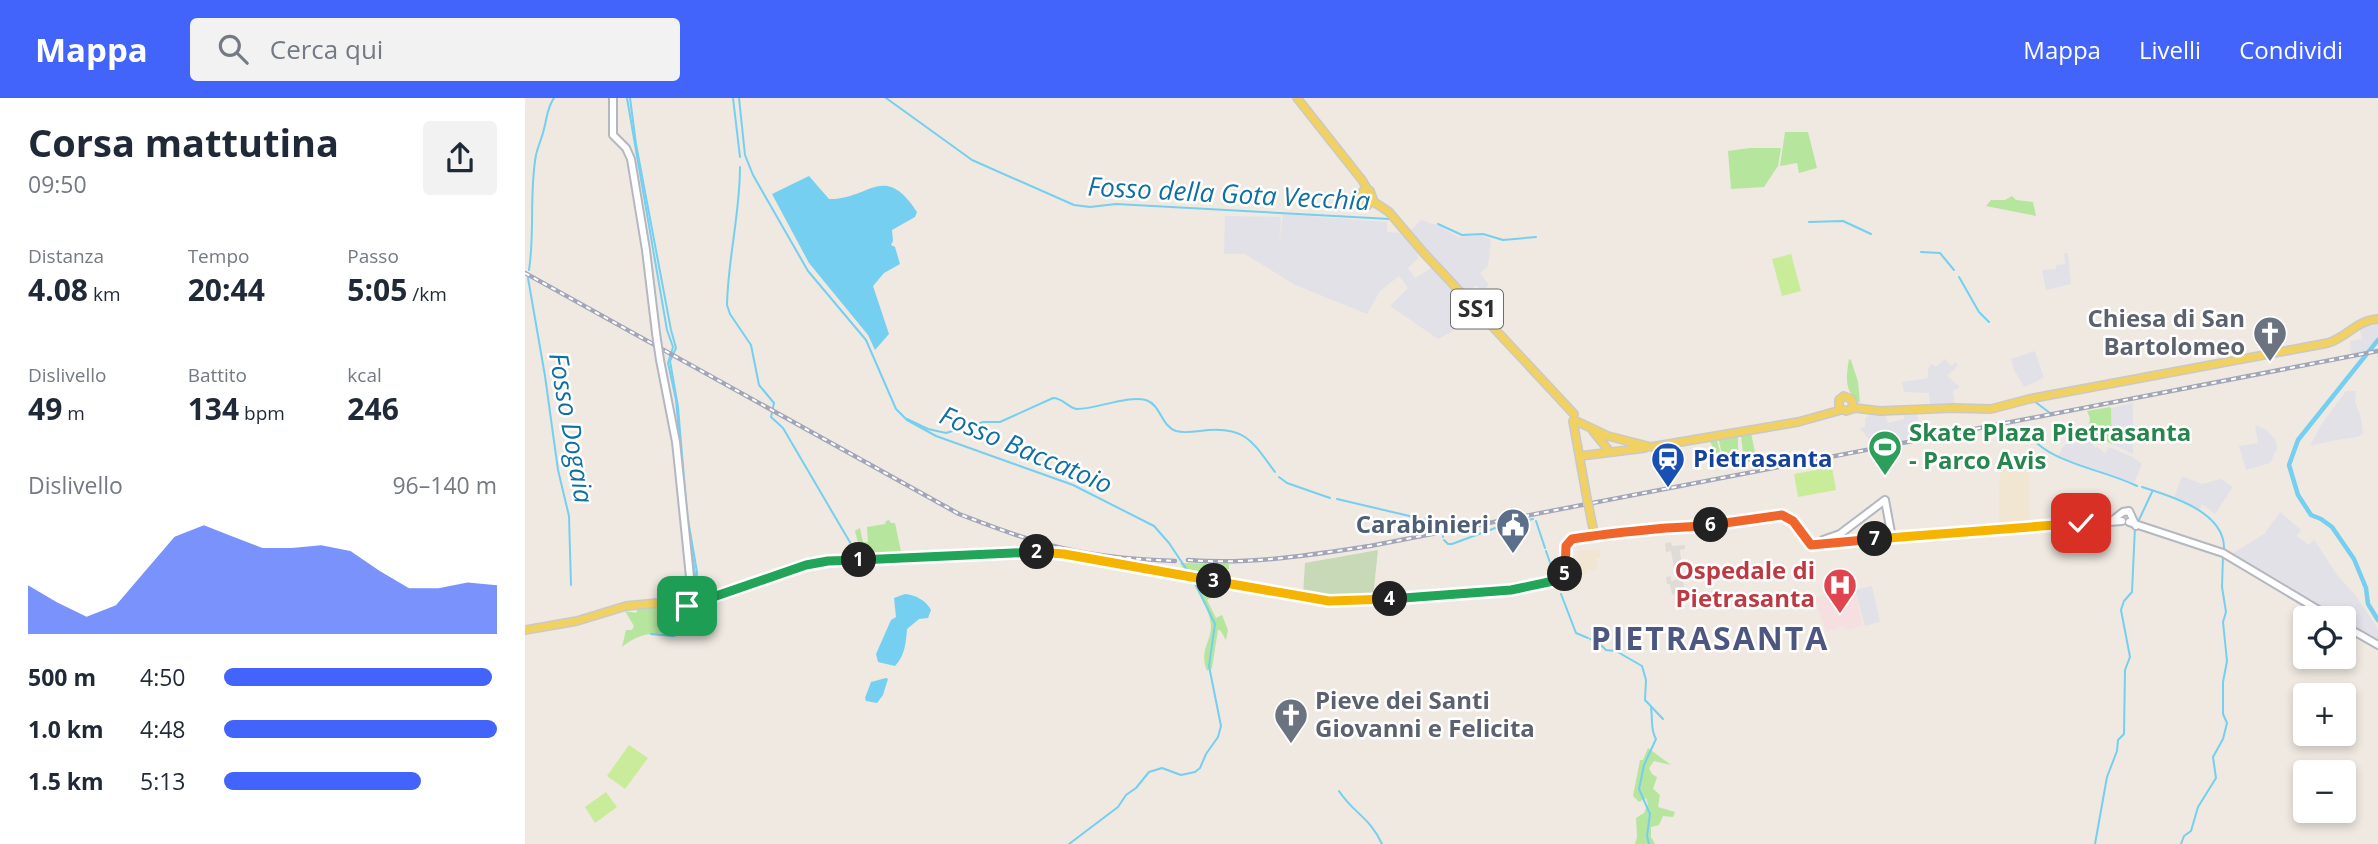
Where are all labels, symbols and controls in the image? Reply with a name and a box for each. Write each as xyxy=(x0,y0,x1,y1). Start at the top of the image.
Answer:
search box xyxy=(190,18,680,81)
text: Mappa xyxy=(35,27,148,72)
icon: search xyxy=(214,30,252,68)
text: Cerca qui xyxy=(270,31,383,67)
text: Mappa xyxy=(2023,33,2101,66)
text: Livelli xyxy=(2139,33,2201,66)
text: Condividi xyxy=(2239,33,2343,66)
text: Corsa mattutina xyxy=(28,116,339,168)
button: share xyxy=(423,121,497,195)
text: 09:50 xyxy=(28,168,87,200)
water label: Fosso della Gota Vecchia xyxy=(1087,168,1371,218)
text: Distanza xyxy=(28,243,104,269)
text: Tempo xyxy=(188,243,249,269)
text: Passo xyxy=(347,243,399,269)
text: 4.08 xyxy=(28,269,88,310)
text: 20:44 xyxy=(188,269,265,310)
text: 5:05 xyxy=(347,269,407,310)
text: km xyxy=(88,281,121,307)
text: /km xyxy=(407,281,447,307)
road number: SS1 xyxy=(1451,290,1503,328)
place label: Chiesa di San Bartolomeo xyxy=(2088,301,2245,362)
church icon: Chiesa di San Bartolomeo xyxy=(2251,314,2289,363)
water label: Fosso Dogaia xyxy=(541,350,603,506)
text: Dislivello xyxy=(28,362,106,388)
text: Battito xyxy=(188,362,247,388)
text: kcal xyxy=(347,362,382,388)
text: 49 xyxy=(28,388,62,429)
text: 134 xyxy=(188,388,239,429)
text: 246 xyxy=(347,388,399,429)
water label: Fosso Baccatoio xyxy=(935,397,1118,502)
text: m xyxy=(62,400,85,426)
text: bpm xyxy=(239,400,285,426)
place label: Skate Plaza Pietrasanta - Parco Avis xyxy=(1909,415,2191,476)
sports icon: Skate Plaza Pietrasanta - Parco Avis xyxy=(1866,428,1904,477)
station icon: Pietrasanta xyxy=(1649,440,1687,489)
place label: Pietrasanta xyxy=(1693,441,1833,474)
text: Dislivello xyxy=(28,469,123,501)
text: 96–140 m xyxy=(392,469,497,501)
pin xyxy=(2051,493,2111,553)
icon: check xyxy=(2062,504,2100,542)
public building icon: Carabinieri xyxy=(1494,506,1532,555)
place label: Carabinieri xyxy=(1356,507,1489,540)
pin: 6 xyxy=(1693,508,1729,542)
text: 6 xyxy=(1705,511,1716,537)
pin: 7 xyxy=(1857,522,1893,556)
text: 7 xyxy=(1869,525,1880,551)
pin: 2 xyxy=(1019,534,1055,570)
text: 2 xyxy=(1031,538,1042,564)
pin: 1 xyxy=(841,542,877,578)
text: 1 xyxy=(853,546,864,572)
place label: Ospedale di Pietrasanta xyxy=(1675,553,1815,614)
pin: 5 xyxy=(1548,556,1583,592)
text: 5 xyxy=(1559,560,1570,586)
pin: 3 xyxy=(1197,564,1231,598)
hospital icon: Ospedale di Pietrasanta xyxy=(1821,566,1859,615)
text: 3 xyxy=(1208,567,1219,593)
pin xyxy=(657,576,717,636)
pin: 4 xyxy=(1373,582,1407,616)
text: 4 xyxy=(1384,585,1395,611)
icon: arrive xyxy=(668,587,706,625)
map controls xyxy=(2293,606,2356,823)
button: locate xyxy=(2293,606,2356,669)
district label: PIETRASANTA xyxy=(1591,616,1829,659)
text: 500 m xyxy=(28,661,96,693)
text: 4:50 xyxy=(140,661,186,693)
place label: Pieve dei Santi Giovanni e Felicita xyxy=(1315,683,1535,744)
button: + xyxy=(2293,683,2356,746)
church icon: Pieve dei Santi Giovanni e Felicita xyxy=(1272,696,1310,745)
text: 1.0 km xyxy=(28,713,104,745)
text: 4:48 xyxy=(140,713,186,745)
button: − xyxy=(2293,760,2356,823)
text: 1.5 km xyxy=(28,765,104,797)
text: 5:13 xyxy=(140,765,186,797)

